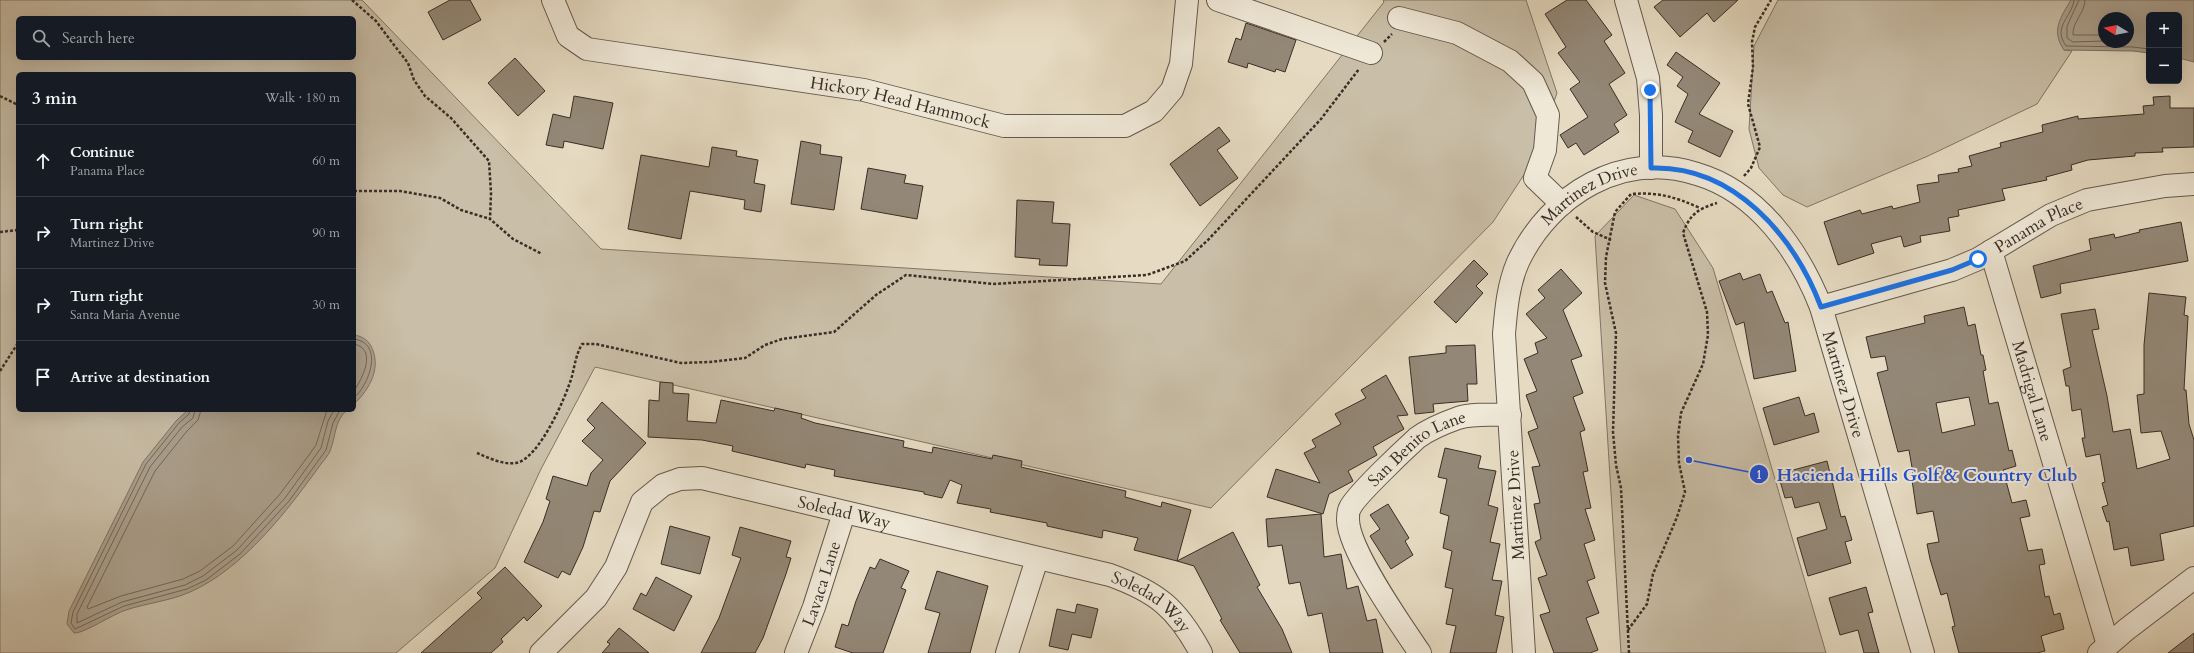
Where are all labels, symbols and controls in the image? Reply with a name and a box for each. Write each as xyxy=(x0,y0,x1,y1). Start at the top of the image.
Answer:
north arrow xyxy=(2098,12,2134,48)
map controls xyxy=(2146,12,2182,84)
button: + xyxy=(2146,12,2182,48)
search box xyxy=(16,16,356,60)
icon: search xyxy=(30,27,52,49)
text: Search here xyxy=(62,28,135,48)
button: − xyxy=(2146,48,2182,84)
street label: Hickory Head Hammock xyxy=(809,71,994,134)
route end xyxy=(1641,81,1659,99)
text: 3 min xyxy=(32,87,77,110)
text: Walk · 180 m xyxy=(265,89,340,107)
text: Continue xyxy=(70,142,135,162)
icon: ahead xyxy=(32,150,54,172)
text: 60 m xyxy=(312,152,340,170)
street label: Martinez Drive xyxy=(1535,158,1640,230)
text: Panama Place xyxy=(70,162,145,180)
street label: Panama Place xyxy=(1990,192,2086,259)
text: Turn right xyxy=(70,214,143,234)
icon: right xyxy=(32,222,54,244)
text: 90 m xyxy=(312,224,340,242)
text: Martinez Drive xyxy=(70,234,154,252)
route start xyxy=(1969,250,1987,268)
text: Turn right xyxy=(70,286,143,306)
icon: right xyxy=(32,294,54,316)
text: 30 m xyxy=(312,296,340,314)
text: Santa Maria Avenue xyxy=(70,306,180,324)
street label: Martinez Drive xyxy=(1817,328,1870,441)
street label: Madrigal Lane xyxy=(2006,338,2058,444)
icon: arrive xyxy=(32,366,54,388)
text: Arrive at destination xyxy=(70,367,210,387)
street label: San Benito Lane xyxy=(1363,405,1468,492)
street label: Martinez Drive xyxy=(1501,449,1530,561)
callout: Hacienda Hills Golf & Country Club xyxy=(1749,459,2086,489)
text: Hacienda Hills Golf & Country Club xyxy=(1776,463,2078,488)
text: 1 xyxy=(1756,467,1762,483)
street label: Soledad Way xyxy=(795,490,893,534)
street label: Lavaca Lane xyxy=(797,538,846,630)
street label: Soledad Way xyxy=(1108,566,1197,637)

